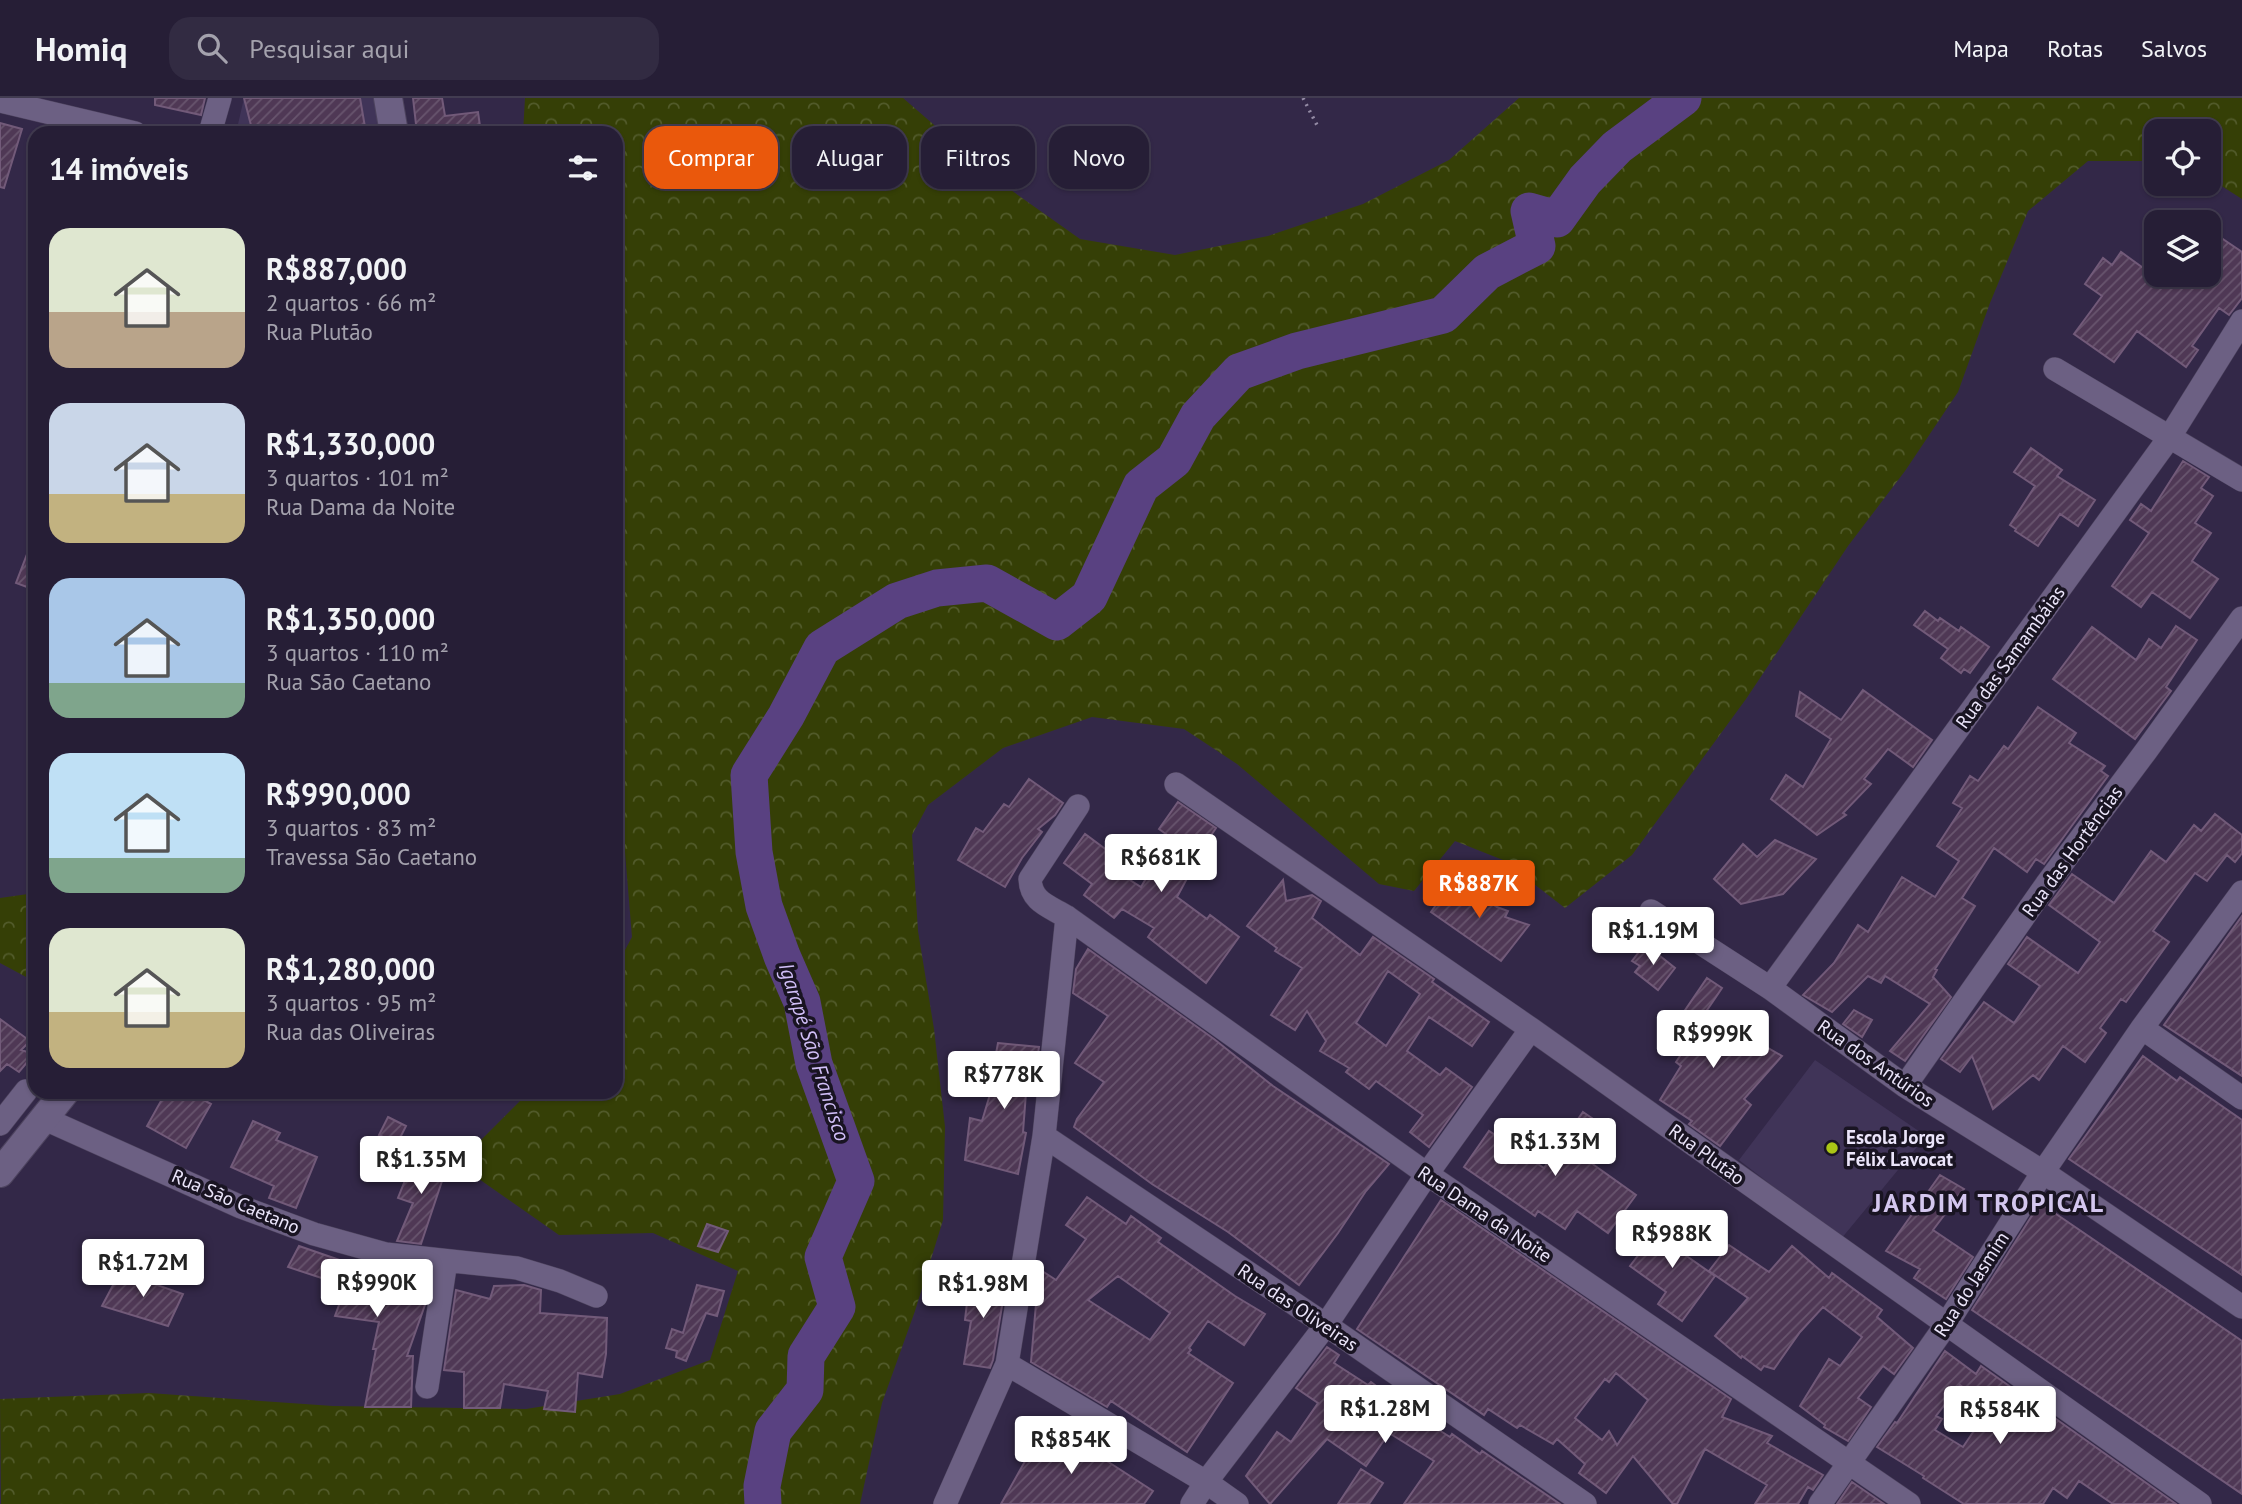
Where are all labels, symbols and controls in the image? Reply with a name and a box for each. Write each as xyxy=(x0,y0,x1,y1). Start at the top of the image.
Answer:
search box xyxy=(169,17,659,80)
text: Homiq xyxy=(35,27,127,70)
icon: search xyxy=(193,29,231,67)
text: Pesquisar aqui xyxy=(249,32,410,65)
text: Mapa xyxy=(1953,33,2009,64)
text: Rotas xyxy=(2047,33,2103,64)
text: Salvos xyxy=(2141,33,2207,64)
map controls xyxy=(2144,119,2221,287)
button: locate xyxy=(2144,119,2221,196)
chip: Comprar xyxy=(644,126,778,189)
chip: Alugar xyxy=(792,126,907,189)
chip: Filtros xyxy=(921,126,1035,189)
chip: Novo xyxy=(1049,126,1149,189)
text: 14 imóveis xyxy=(49,149,189,188)
icon: filters xyxy=(564,149,602,187)
button: layers xyxy=(2144,210,2221,287)
text: R$887,000 xyxy=(266,249,407,288)
icon: home xyxy=(105,256,189,340)
text: 2 quartos · 66 m² xyxy=(266,288,436,317)
text: Rua Plutão xyxy=(266,317,373,346)
text: R$1,330,000 xyxy=(266,424,435,463)
icon: home xyxy=(105,431,189,515)
text: 3 quartos · 101 m² xyxy=(266,463,449,492)
text: Rua Dama da Noite xyxy=(266,492,455,521)
street label: Rua das Samambáias xyxy=(1950,581,2070,733)
text: R$1,350,000 xyxy=(266,599,435,638)
icon: home xyxy=(105,606,189,690)
text: 3 quartos · 110 m² xyxy=(266,638,449,667)
text: Rua São Caetano xyxy=(266,667,431,696)
text: R$990,000 xyxy=(266,774,411,813)
icon: home xyxy=(105,781,189,865)
street label: Rua das Hortências xyxy=(2016,781,2128,921)
text: 3 quartos · 83 m² xyxy=(266,813,436,842)
pin: R$681K xyxy=(1104,834,1218,894)
text: Travessa São Caetano xyxy=(266,842,477,871)
text: R$681K xyxy=(1121,842,1201,871)
pin: R$887K xyxy=(1422,860,1536,920)
text: R$887K xyxy=(1439,868,1519,897)
pin: R$1.19M xyxy=(1588,908,1718,967)
text: R$1.19M xyxy=(1608,915,1698,944)
text: R$1,280,000 xyxy=(266,949,435,988)
icon: home xyxy=(105,956,189,1040)
water label: Igarapé São Francisco xyxy=(773,959,856,1145)
text: 3 quartos · 95 m² xyxy=(266,988,436,1017)
pin: R$999K xyxy=(1656,1010,1770,1070)
street label: Rua dos Antúrios xyxy=(1813,1014,1939,1112)
text: Rua das Oliveiras xyxy=(266,1017,435,1046)
text: R$999K xyxy=(1673,1018,1753,1047)
pin: R$778K xyxy=(947,1052,1061,1111)
text: R$778K xyxy=(964,1059,1044,1088)
pin: R$1.33M xyxy=(1490,1118,1620,1178)
street label: Rua Plutão xyxy=(1664,1118,1750,1190)
place label: Escola Jorge Félix Lavocat xyxy=(1846,1125,1953,1171)
text: R$1.33M xyxy=(1510,1126,1600,1155)
pin: R$1.35M xyxy=(356,1136,486,1196)
marker: Escola Jorge Félix Lavocat xyxy=(1824,1140,1840,1156)
text: R$1.35M xyxy=(376,1144,466,1173)
street label: Rua Dama da Noite xyxy=(1414,1160,1556,1268)
street label: Rua São Caetano xyxy=(168,1163,304,1239)
district label: JARDIM TROPICAL xyxy=(1872,1186,2105,1219)
pin: R$988K xyxy=(1615,1210,1729,1270)
text: R$988K xyxy=(1632,1218,1712,1247)
street label: Rua do Jasmim xyxy=(1928,1227,2014,1341)
pin: R$1.72M xyxy=(78,1240,208,1299)
text: R$1.72M xyxy=(98,1247,188,1276)
street label: Rua das Oliveiras xyxy=(1233,1258,1363,1356)
pin: R$990K xyxy=(320,1260,434,1319)
pin: R$1.98M xyxy=(918,1260,1048,1320)
text: R$990K xyxy=(337,1267,417,1296)
text: R$1.98M xyxy=(938,1268,1028,1297)
pin: R$1.28M xyxy=(1320,1386,1450,1445)
pin: R$584K xyxy=(1943,1386,2057,1446)
text: R$1.28M xyxy=(1340,1393,1430,1422)
text: R$584K xyxy=(1960,1394,2040,1423)
pin: R$854K xyxy=(1014,1416,1128,1476)
text: R$854K xyxy=(1031,1424,1111,1453)

